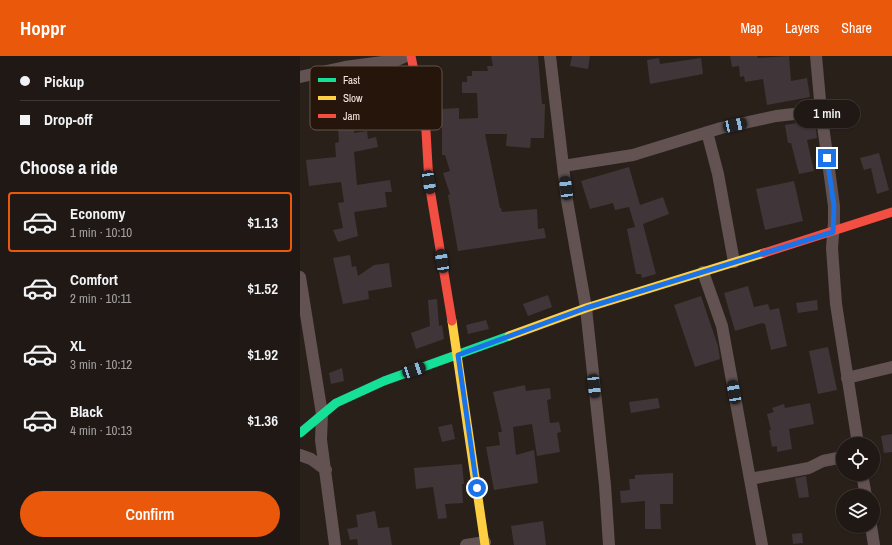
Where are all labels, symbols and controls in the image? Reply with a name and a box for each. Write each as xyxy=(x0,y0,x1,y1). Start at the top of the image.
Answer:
text: Hoppr xyxy=(20,15,66,41)
text: Map xyxy=(741,19,763,37)
text: Layers xyxy=(785,19,819,37)
text: Share xyxy=(841,19,872,37)
legend xyxy=(310,66,442,130)
text: Pickup xyxy=(44,71,84,92)
text: Fast xyxy=(343,73,361,87)
text: Slow xyxy=(343,91,363,105)
callout: 1 min xyxy=(794,100,860,128)
text: 1 min xyxy=(813,105,841,122)
text: Drop-off xyxy=(44,109,93,130)
text: Jam xyxy=(343,109,360,123)
car xyxy=(722,117,748,133)
route end xyxy=(818,149,836,167)
text: Choose a ride xyxy=(20,155,118,180)
car xyxy=(421,169,437,195)
car xyxy=(559,175,573,201)
text: Economy xyxy=(70,203,125,224)
icon: car xyxy=(22,204,58,240)
text: $1.13 xyxy=(247,212,278,233)
text: 1 min · 10:10 xyxy=(70,224,132,241)
car xyxy=(434,248,450,274)
text: Comfort xyxy=(70,269,118,290)
icon: car xyxy=(22,270,58,306)
text: $1.52 xyxy=(247,278,278,299)
text: 2 min · 10:11 xyxy=(70,290,131,307)
text: XL xyxy=(70,335,86,356)
icon: car xyxy=(22,336,58,372)
text: $1.92 xyxy=(247,344,278,365)
text: 3 min · 10:12 xyxy=(70,356,132,373)
car xyxy=(401,360,427,380)
car xyxy=(587,373,601,399)
car xyxy=(726,379,742,405)
text: Black xyxy=(70,401,103,422)
icon: car xyxy=(22,402,58,438)
text: $1.36 xyxy=(247,410,278,431)
text: 4 min · 10:13 xyxy=(70,422,132,439)
map controls xyxy=(836,437,880,533)
button: locate xyxy=(836,437,880,481)
route start xyxy=(468,479,486,497)
button: layers xyxy=(836,489,880,533)
button: Confirm xyxy=(20,491,280,537)

